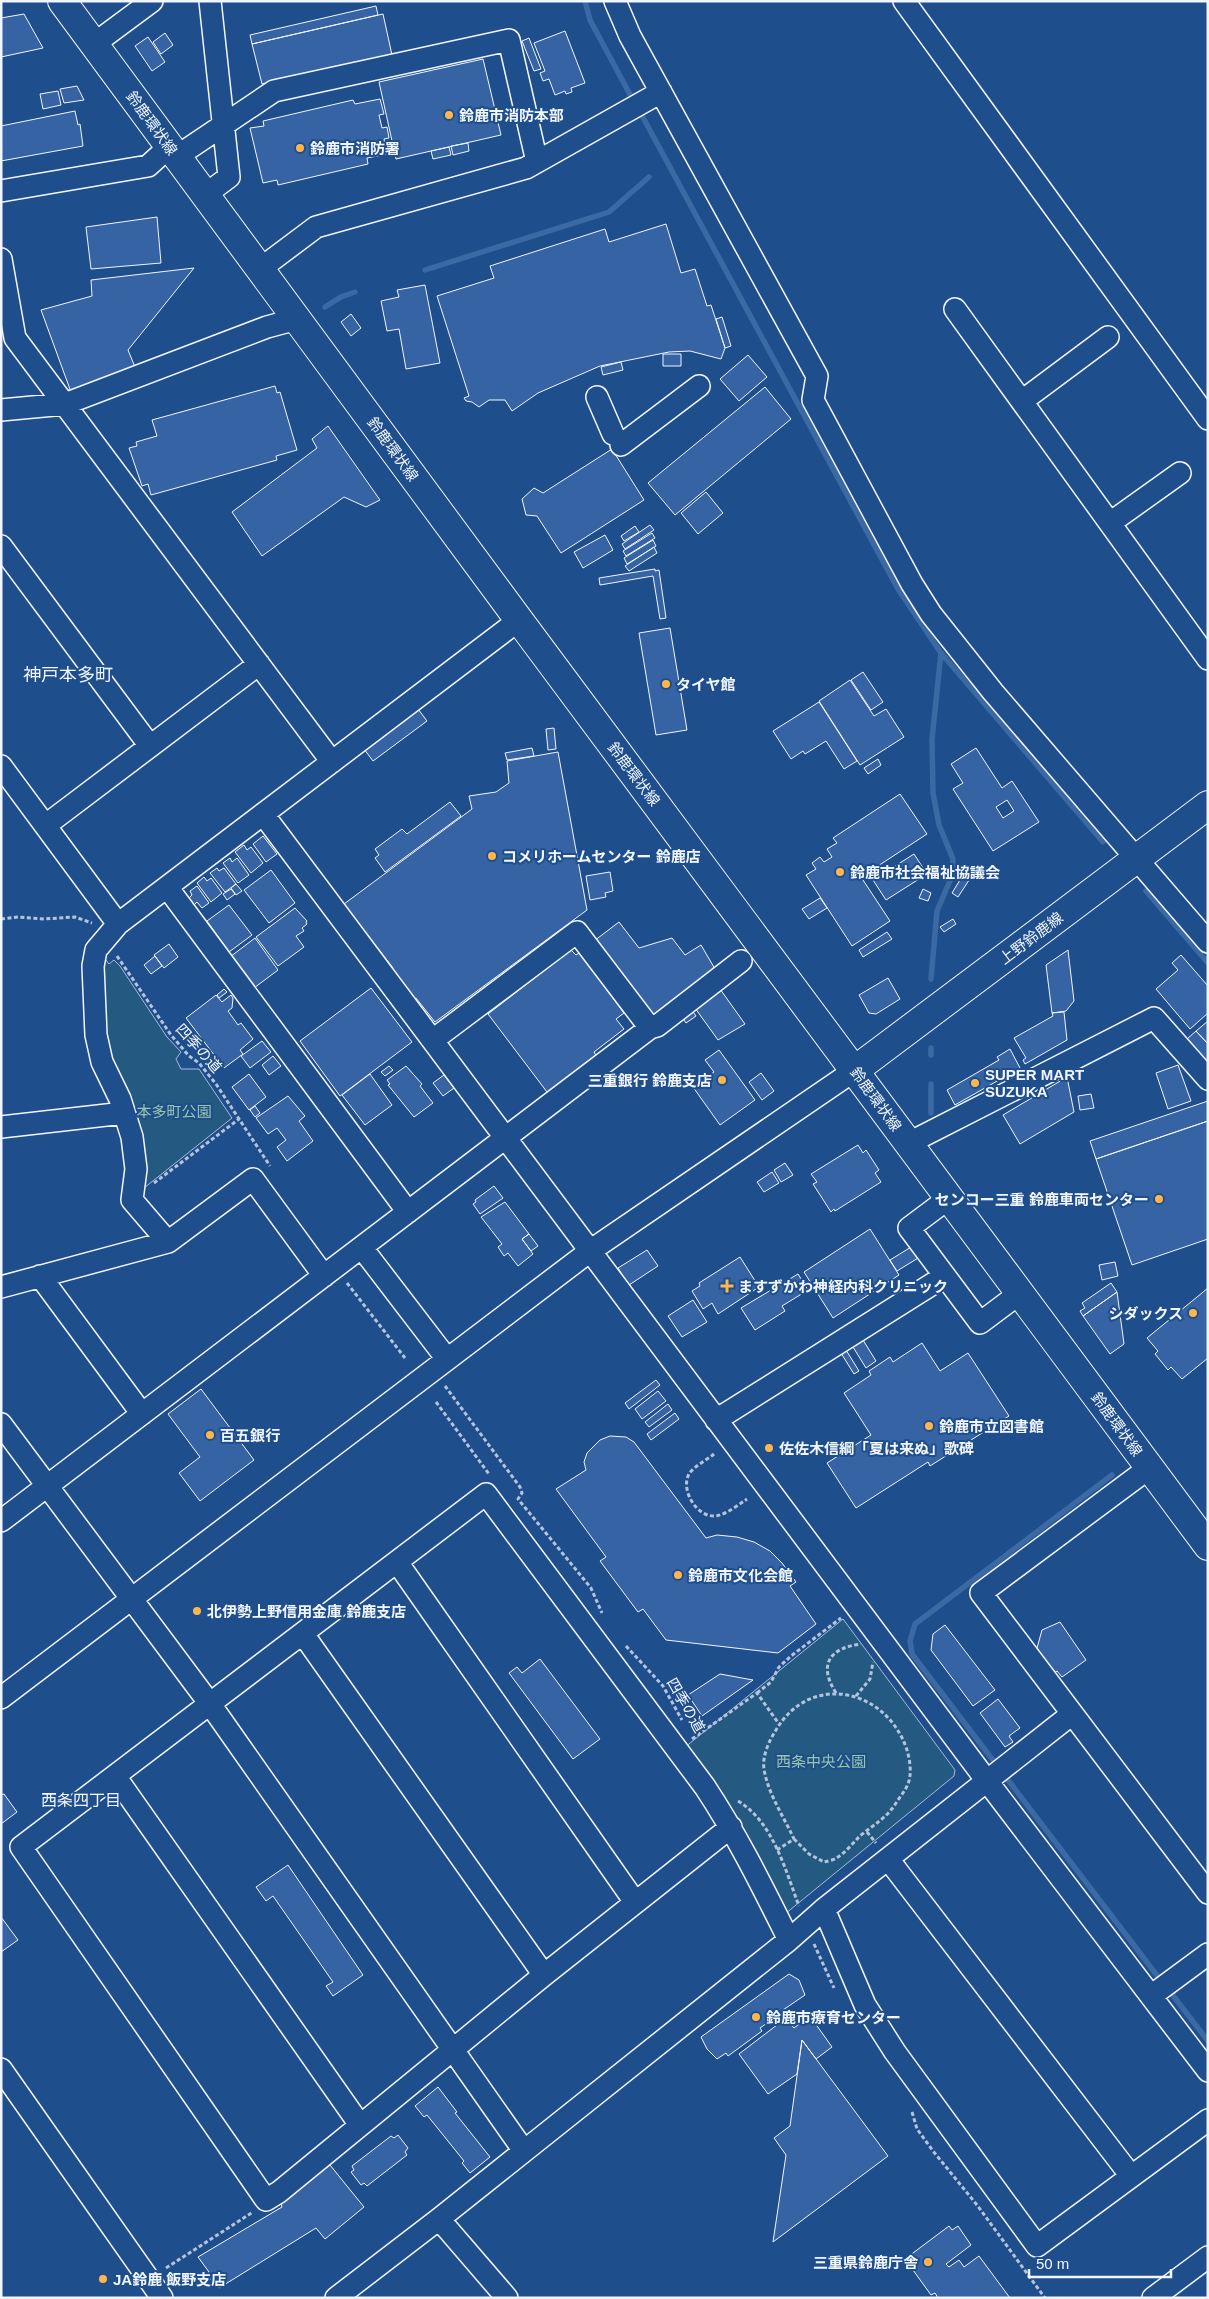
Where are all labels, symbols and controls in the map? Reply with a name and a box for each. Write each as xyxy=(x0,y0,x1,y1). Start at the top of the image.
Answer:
street label: 鈴鹿環状線 xyxy=(123,88,181,158)
place label: 鈴鹿市消防本部 xyxy=(459,107,564,124)
marker: 鈴鹿市消防本部 xyxy=(443,109,455,121)
place label: 鈴鹿市消防署 xyxy=(310,140,400,157)
marker: 鈴鹿市消防署 xyxy=(294,142,306,154)
street label: 鈴鹿環状線 xyxy=(364,414,422,484)
district label: 神戸本多町 xyxy=(23,665,113,685)
place label: タイヤ館 xyxy=(676,676,736,693)
marker: タイヤ館 xyxy=(660,678,672,690)
street label: 鈴鹿環状線 xyxy=(605,739,663,809)
place label: コメリホームセンター 鈴鹿店 xyxy=(502,848,701,865)
marker: コメリホームセンター 鈴鹿店 xyxy=(486,850,498,862)
place label: 鈴鹿市社会福祉協議会 xyxy=(850,864,1000,881)
marker: 鈴鹿市社会福祉協議会 xyxy=(834,866,846,878)
street label: 上野鈴鹿線 xyxy=(996,909,1066,967)
street label: 四季の道 xyxy=(173,1020,225,1076)
street label: 鈴鹿環状線 xyxy=(847,1064,905,1134)
place label: SUPER MART SUZUKA xyxy=(985,1066,1084,1100)
place label: 三重銀行 鈴鹿支店 xyxy=(588,1072,712,1089)
marker: 三重銀行 鈴鹿支店 xyxy=(716,1074,728,1086)
marker: SUPER MART SUZUKA xyxy=(969,1077,981,1089)
park label: 本多町公園 xyxy=(136,1103,212,1120)
place label: センコー三重 鈴鹿車両センター xyxy=(935,1191,1149,1208)
marker: センコー三重 鈴鹿車両センター xyxy=(1153,1193,1165,1205)
place label: ますずかわ神経内科クリニック xyxy=(738,1278,948,1295)
marker: ますずかわ神経内科クリニック xyxy=(720,1279,734,1293)
place label: シダックス xyxy=(1108,1305,1183,1322)
marker: シダックス xyxy=(1187,1307,1199,1319)
street label: 鈴鹿環状線 xyxy=(1088,1389,1146,1459)
place label: 鈴鹿市立図書館 xyxy=(939,1418,1044,1435)
marker: 鈴鹿市立図書館 xyxy=(923,1420,935,1432)
place label: 百五銀行 xyxy=(220,1427,280,1444)
marker: 百五銀行 xyxy=(204,1429,216,1441)
place label: 佐佐木信綱「夏は来ぬ」歌碑 xyxy=(779,1440,974,1457)
marker: 佐佐木信綱「夏は来ぬ」歌碑 xyxy=(763,1442,775,1454)
place label: 鈴鹿市文化会館 xyxy=(688,1567,793,1584)
marker: 鈴鹿市文化会館 xyxy=(672,1569,684,1581)
place label: 北伊勢上野信用金庫 鈴鹿支店 xyxy=(207,1603,406,1620)
marker: 北伊勢上野信用金庫 鈴鹿支店 xyxy=(191,1605,203,1617)
street label: 四季の道 xyxy=(664,1675,708,1735)
park label: 西条中央公園 xyxy=(776,1753,866,1770)
district label: 西条四丁目 xyxy=(41,1792,121,1809)
place label: 鈴鹿市療育センター xyxy=(766,2009,901,2026)
marker: 鈴鹿市療育センター xyxy=(750,2011,762,2023)
scale bar xyxy=(1029,2246,1172,2278)
place label: 三重県鈴鹿庁舎 xyxy=(813,2254,919,2271)
text: 50 m xyxy=(1036,2255,1069,2272)
marker: 三重県鈴鹿庁舎 xyxy=(922,2256,934,2268)
place label: JA鈴鹿 飯野支店 xyxy=(113,2271,226,2288)
marker: JA鈴鹿 飯野支店 xyxy=(97,2273,109,2285)

